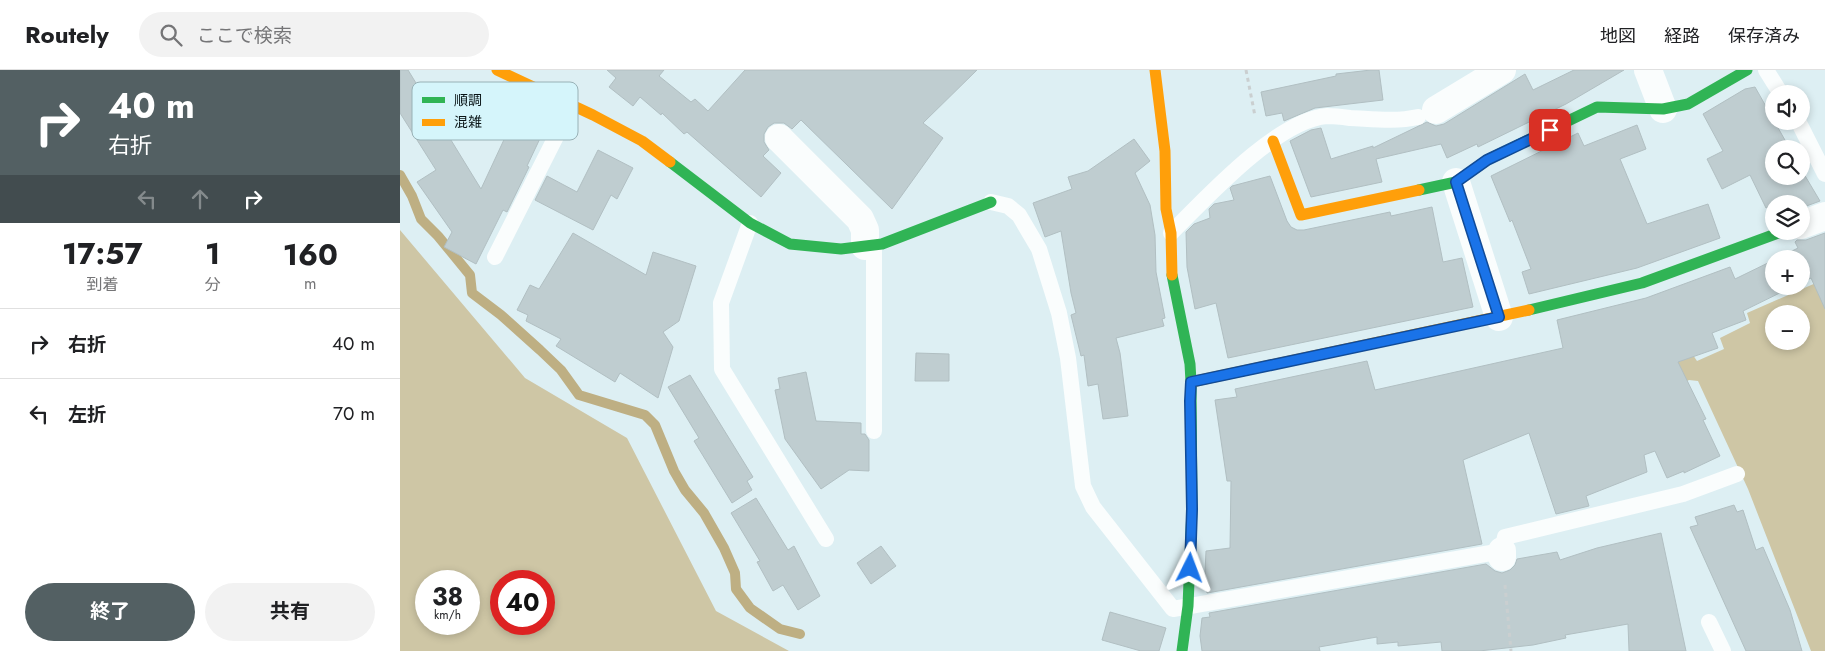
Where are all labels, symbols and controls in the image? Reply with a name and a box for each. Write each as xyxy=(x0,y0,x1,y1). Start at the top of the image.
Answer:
search box xyxy=(139,12,489,57)
text: Routely xyxy=(25,17,109,52)
icon: search xyxy=(157,21,185,49)
text: ここで検索 xyxy=(197,22,292,49)
text: 地図 xyxy=(1600,23,1636,49)
text: 経路 xyxy=(1664,23,1700,49)
text: 保存済み xyxy=(1728,23,1800,49)
text: 40 m xyxy=(108,81,195,131)
legend xyxy=(412,82,578,140)
map controls xyxy=(1765,85,1810,350)
button: sound xyxy=(1765,85,1810,130)
icon: right xyxy=(25,90,90,155)
text: 順調 xyxy=(454,90,482,110)
pin xyxy=(1529,109,1571,151)
text: 混雑 xyxy=(454,112,482,132)
icon: arrive xyxy=(1536,116,1564,144)
text: 右折 xyxy=(108,129,152,161)
button: search xyxy=(1765,140,1810,185)
icon: left xyxy=(133,185,161,213)
icon: ahead xyxy=(186,185,214,213)
icon: right xyxy=(239,185,267,213)
button: layers xyxy=(1765,195,1810,240)
text: 17:57 xyxy=(62,232,143,275)
text: 1 xyxy=(205,232,220,275)
text: 160 xyxy=(283,233,338,276)
button: + xyxy=(1765,250,1810,295)
text: m xyxy=(304,272,317,295)
text: 到着 xyxy=(86,273,118,296)
text: 分 xyxy=(205,273,221,296)
button: − xyxy=(1765,305,1810,350)
icon: right xyxy=(25,330,53,358)
text: 40 m xyxy=(332,330,375,357)
text: 右折 xyxy=(68,331,106,358)
icon: left xyxy=(25,400,53,428)
text: 70 m xyxy=(333,400,375,427)
text: 左折 xyxy=(68,401,106,428)
position arrow xyxy=(1163,541,1215,593)
speed limit sign: 40 xyxy=(490,570,555,635)
text: 38 xyxy=(432,578,463,614)
button: 終了 xyxy=(25,583,195,641)
button: 共有 xyxy=(205,583,375,641)
text: km/h xyxy=(434,606,461,624)

